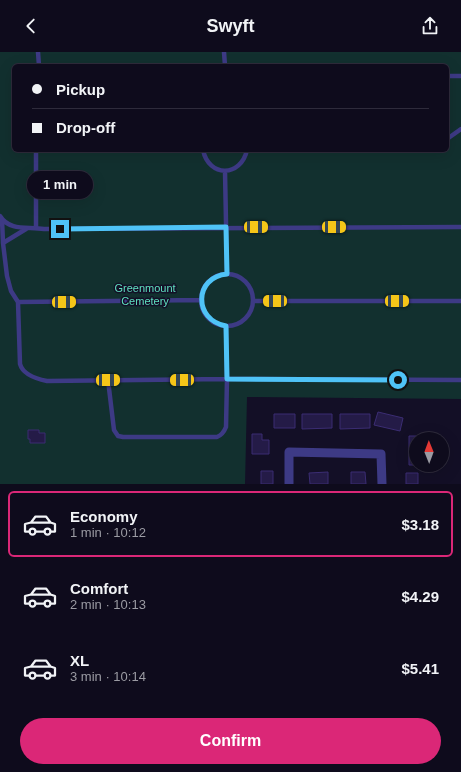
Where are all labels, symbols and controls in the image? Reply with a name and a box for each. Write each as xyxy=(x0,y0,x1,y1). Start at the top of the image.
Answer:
icon: back xyxy=(20,15,42,37)
icon: share xyxy=(419,15,441,37)
text: Swyft xyxy=(206,16,255,36)
text: Pickup xyxy=(56,81,105,98)
text: Drop-off xyxy=(56,119,115,136)
callout: 1 min xyxy=(27,171,93,199)
text: 1 min xyxy=(43,177,77,192)
route end xyxy=(51,220,69,238)
car xyxy=(244,221,268,233)
car xyxy=(322,221,346,233)
park label: Greenmount Cemetery xyxy=(114,282,176,307)
car xyxy=(263,295,287,307)
car xyxy=(385,295,409,307)
car xyxy=(52,296,76,308)
route start xyxy=(389,371,407,389)
car xyxy=(96,374,120,386)
car xyxy=(170,374,194,386)
north arrow xyxy=(409,432,449,472)
map controls xyxy=(409,432,449,472)
icon: car xyxy=(22,506,58,542)
text: Economy xyxy=(70,508,138,525)
text: $3.18 xyxy=(401,516,439,533)
text: 1 min · 10:12 xyxy=(70,525,146,540)
icon: car xyxy=(22,578,58,614)
text: Comfort xyxy=(70,580,128,597)
text: $4.29 xyxy=(401,588,439,605)
text: 2 min · 10:13 xyxy=(70,597,146,612)
icon: car xyxy=(22,650,58,686)
text: XL xyxy=(70,652,89,669)
text: $5.41 xyxy=(401,660,439,677)
text: 3 min · 10:14 xyxy=(70,669,146,684)
button: Confirm xyxy=(20,718,441,764)

